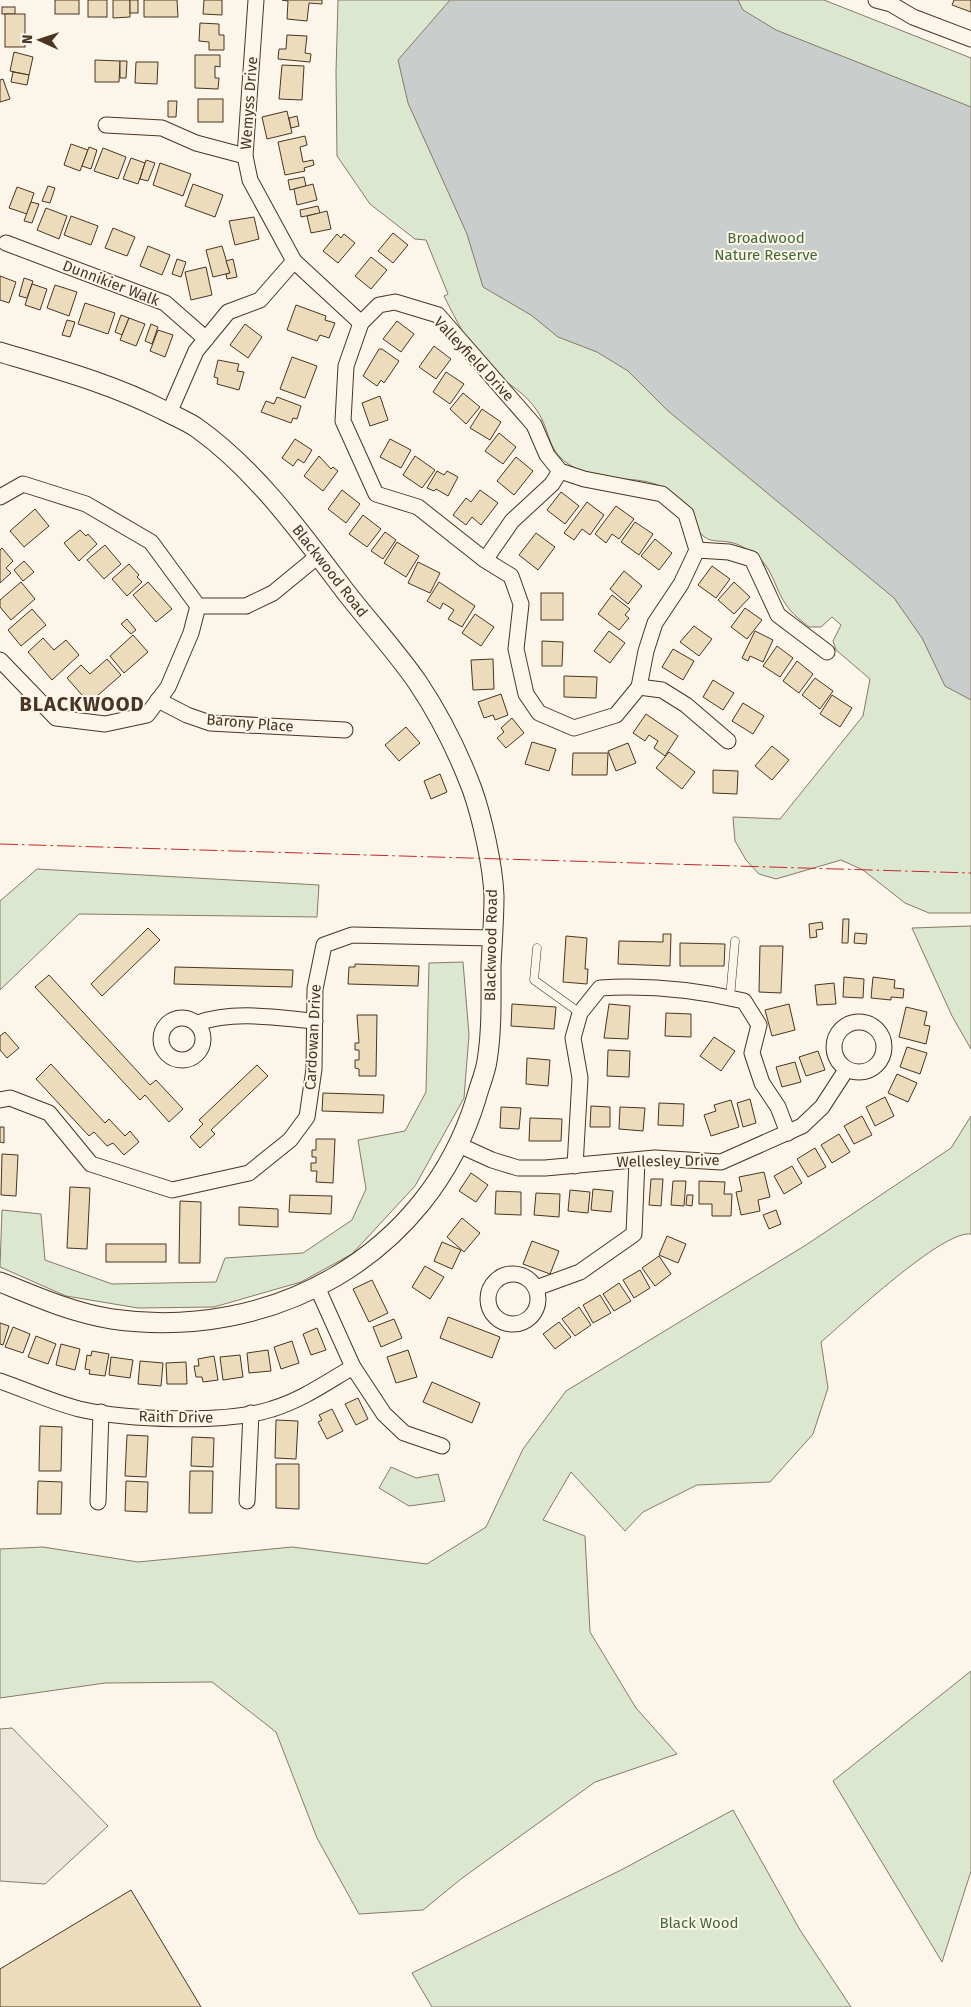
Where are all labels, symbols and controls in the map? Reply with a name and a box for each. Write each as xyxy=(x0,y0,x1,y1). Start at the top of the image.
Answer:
north arrow xyxy=(15,15,65,65)
text: N xyxy=(19,34,36,44)
street label: Wemyss Drive xyxy=(237,56,261,150)
park label: Broadwood Nature Reserve xyxy=(714,229,818,264)
street label: Dunnikier Walk xyxy=(60,256,162,310)
street label: Valleyfield Drive xyxy=(430,313,518,405)
street label: Blackwood Road xyxy=(288,521,372,621)
district label: BLACKWOOD xyxy=(20,692,144,716)
street label: Barony Place xyxy=(206,710,294,736)
street label: Blackwood Road xyxy=(481,889,501,1001)
street label: Cardowan Drive xyxy=(301,984,325,1090)
street label: Wellesley Drive xyxy=(616,1151,720,1171)
street label: Raith Drive xyxy=(139,1407,213,1427)
park label: Black Wood xyxy=(659,1914,739,1932)

